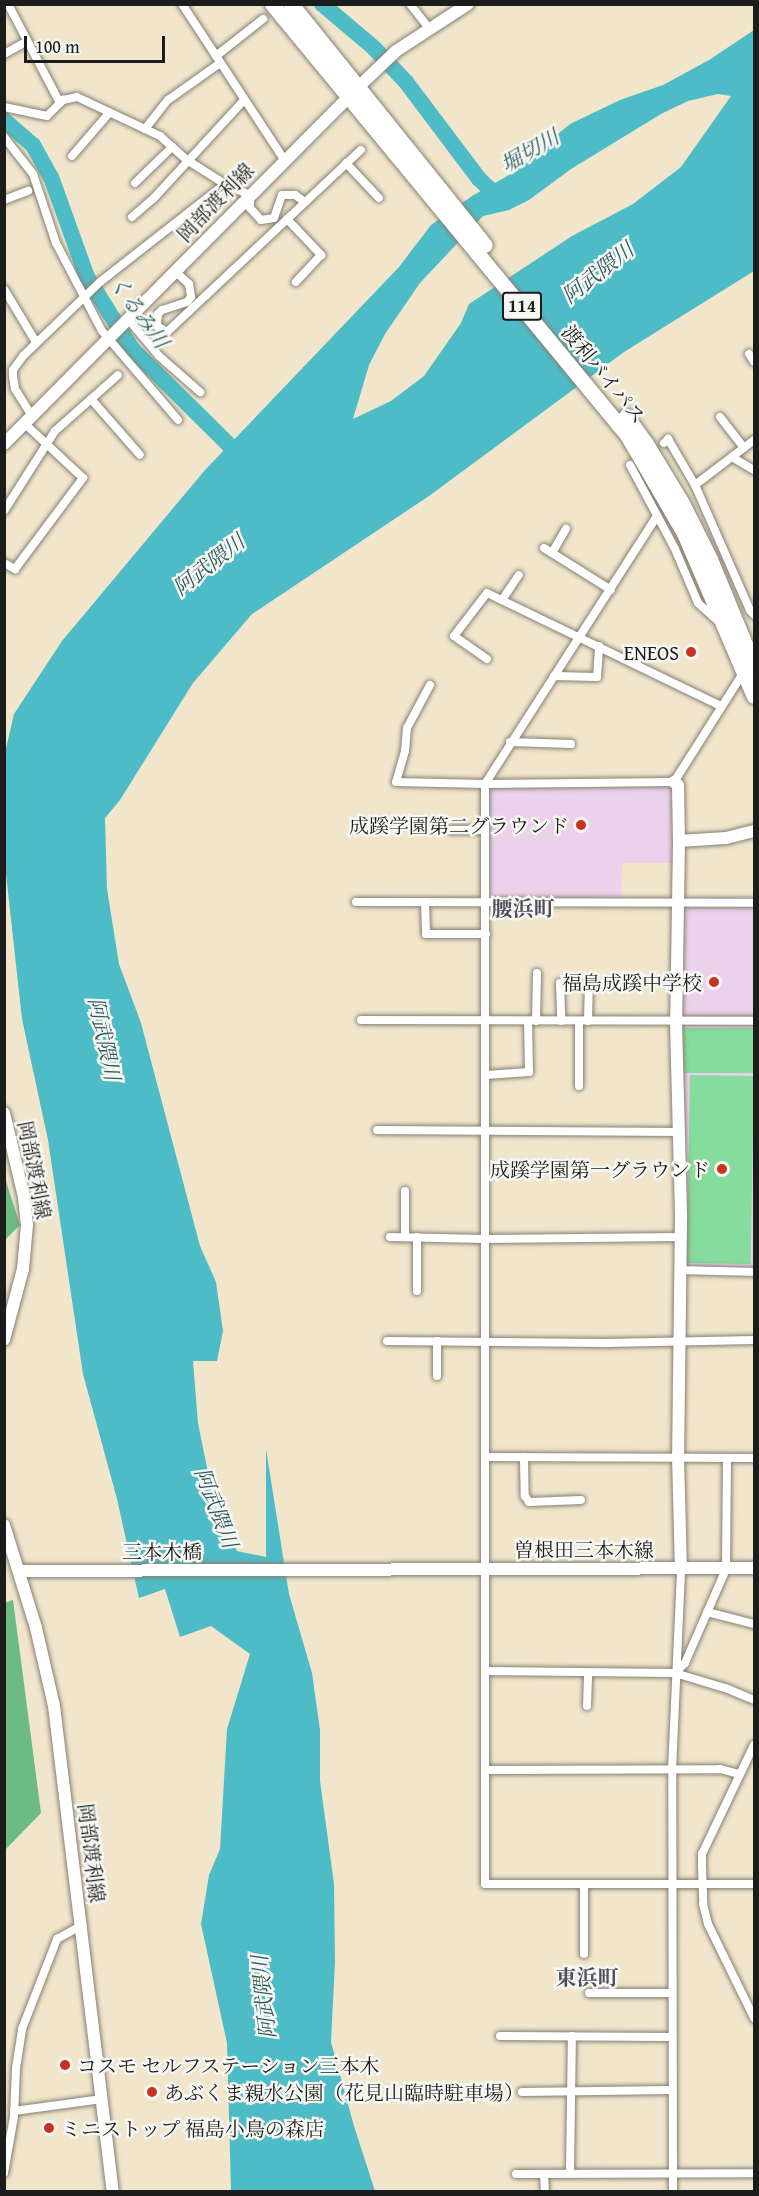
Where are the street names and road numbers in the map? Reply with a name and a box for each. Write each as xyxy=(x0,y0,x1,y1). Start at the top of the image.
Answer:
street label: 岡部渡利線 xyxy=(172,158,258,246)
road number: 114 xyxy=(501,291,543,321)
street label: 渡利バイパス xyxy=(557,320,651,428)
street label: 岡部渡利線 xyxy=(14,1119,56,1221)
street label: 曽根田三本木線 xyxy=(514,1537,654,1561)
street label: 三本木橋 xyxy=(122,1539,202,1563)
street label: 岡部渡利線 xyxy=(74,1802,110,1904)

